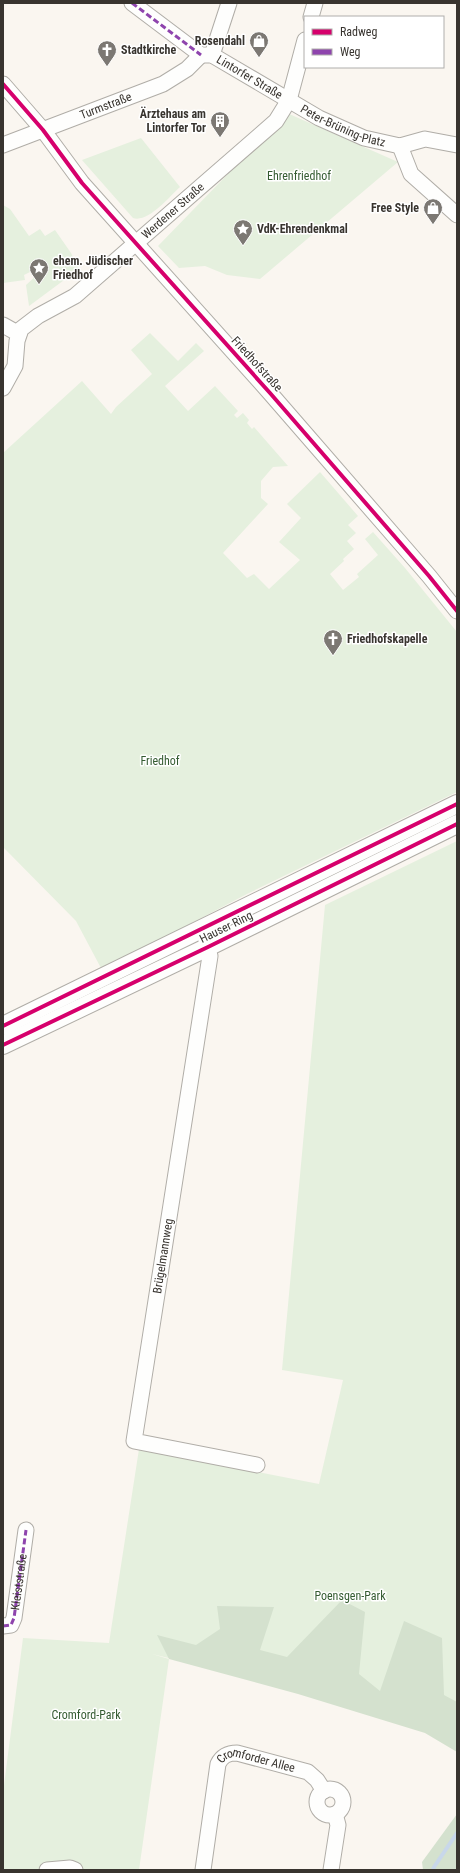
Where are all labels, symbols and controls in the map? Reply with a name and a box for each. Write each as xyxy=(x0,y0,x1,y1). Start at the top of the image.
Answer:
legend xyxy=(304,16,444,68)
text: Radweg xyxy=(340,25,377,39)
shop icon: Rosendahl xyxy=(248,30,270,58)
place label: Rosendahl xyxy=(195,34,245,48)
church icon: Stadtkirche xyxy=(96,39,118,67)
place label: Stadtkirche xyxy=(121,43,176,57)
text: Weg xyxy=(340,45,361,59)
street label: Lintorfer Straße xyxy=(214,52,285,102)
street label: Turmstraße xyxy=(78,89,134,122)
street label: Peter-Brüning-Platz xyxy=(298,102,387,150)
place label: Ärztehaus am Lintorfer Tor xyxy=(140,106,206,135)
building icon: Ärztehaus am Lintorfer Tor xyxy=(209,110,231,138)
park label: Ehrenfriedhof xyxy=(267,169,331,183)
street label: Werdener Straße xyxy=(139,180,207,242)
shop icon: Free Style xyxy=(422,197,444,225)
place label: Free Style xyxy=(371,201,419,215)
place icon: VdK-Ehrendenkmal xyxy=(232,218,254,246)
place label: VdK-Ehrendenkmal xyxy=(257,222,348,236)
place label: ehem. Jüdischer Friedhof xyxy=(53,254,133,282)
place icon: ehem. Jüdischer Friedhof xyxy=(28,257,50,285)
street label: Friedhofstraße xyxy=(229,334,286,395)
church icon: Friedhofskapelle xyxy=(322,628,344,656)
place label: Friedhofskapelle xyxy=(347,632,428,646)
park label: Friedhof xyxy=(140,754,180,768)
street label: Hauser Ring xyxy=(197,908,255,946)
street label: Brügelmannweg xyxy=(150,1217,176,1295)
street label: Kleiststraße xyxy=(8,1553,30,1611)
park label: Poensgen-Park xyxy=(314,1589,386,1603)
park label: Cromford-Park xyxy=(51,1708,121,1722)
street label: Cromforder Allee xyxy=(214,1745,297,1775)

